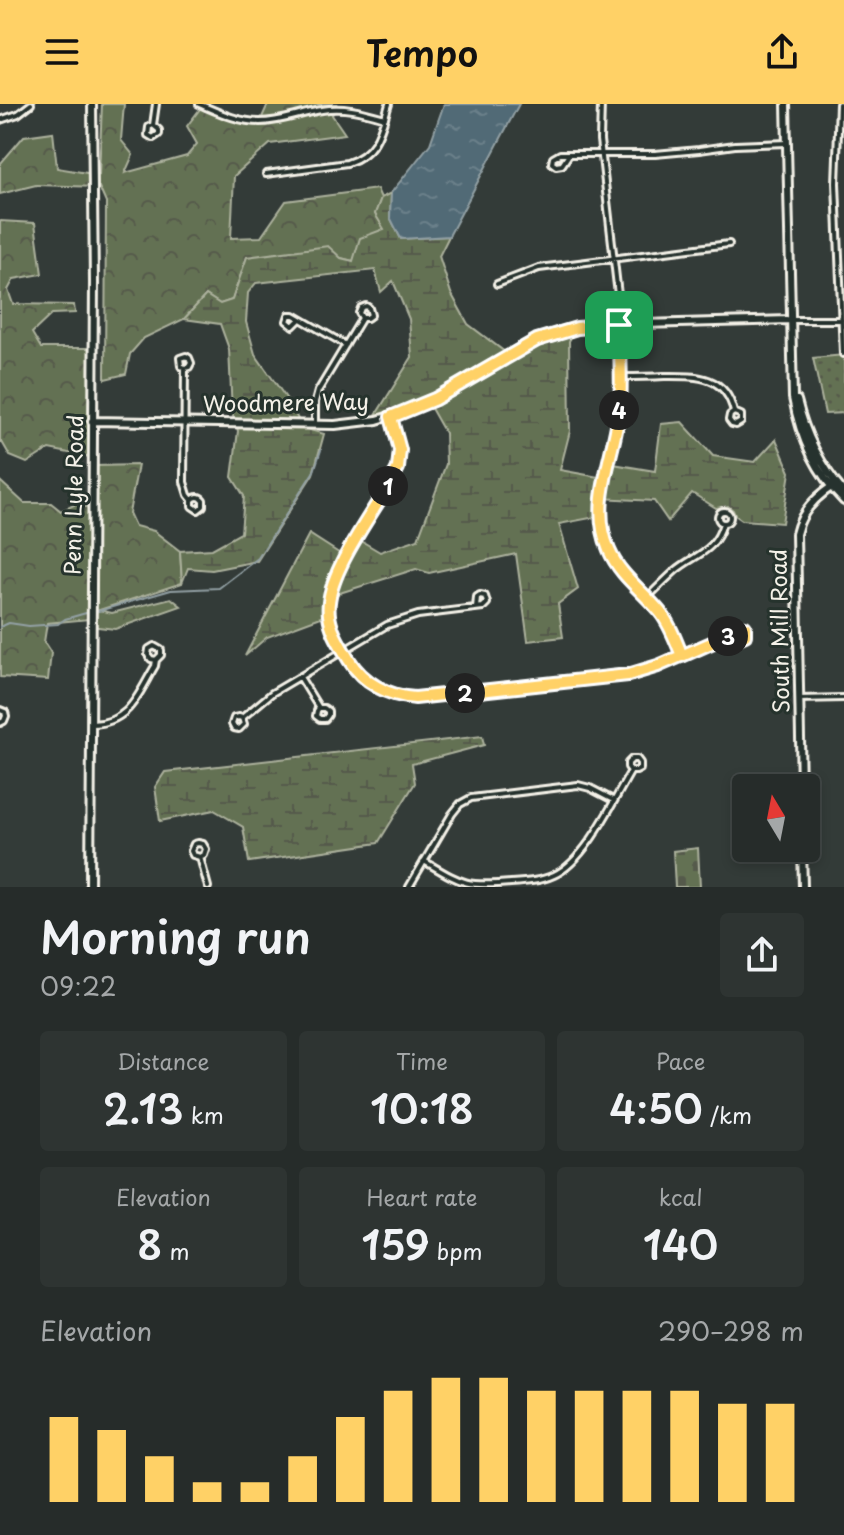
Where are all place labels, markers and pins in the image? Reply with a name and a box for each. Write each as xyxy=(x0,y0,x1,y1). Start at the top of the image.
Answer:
pin xyxy=(585,291,653,359)
pin: 4 xyxy=(599,390,639,430)
pin: 1 xyxy=(368,466,408,506)
pin: 3 xyxy=(708,616,748,656)
pin: 2 xyxy=(445,673,485,713)

